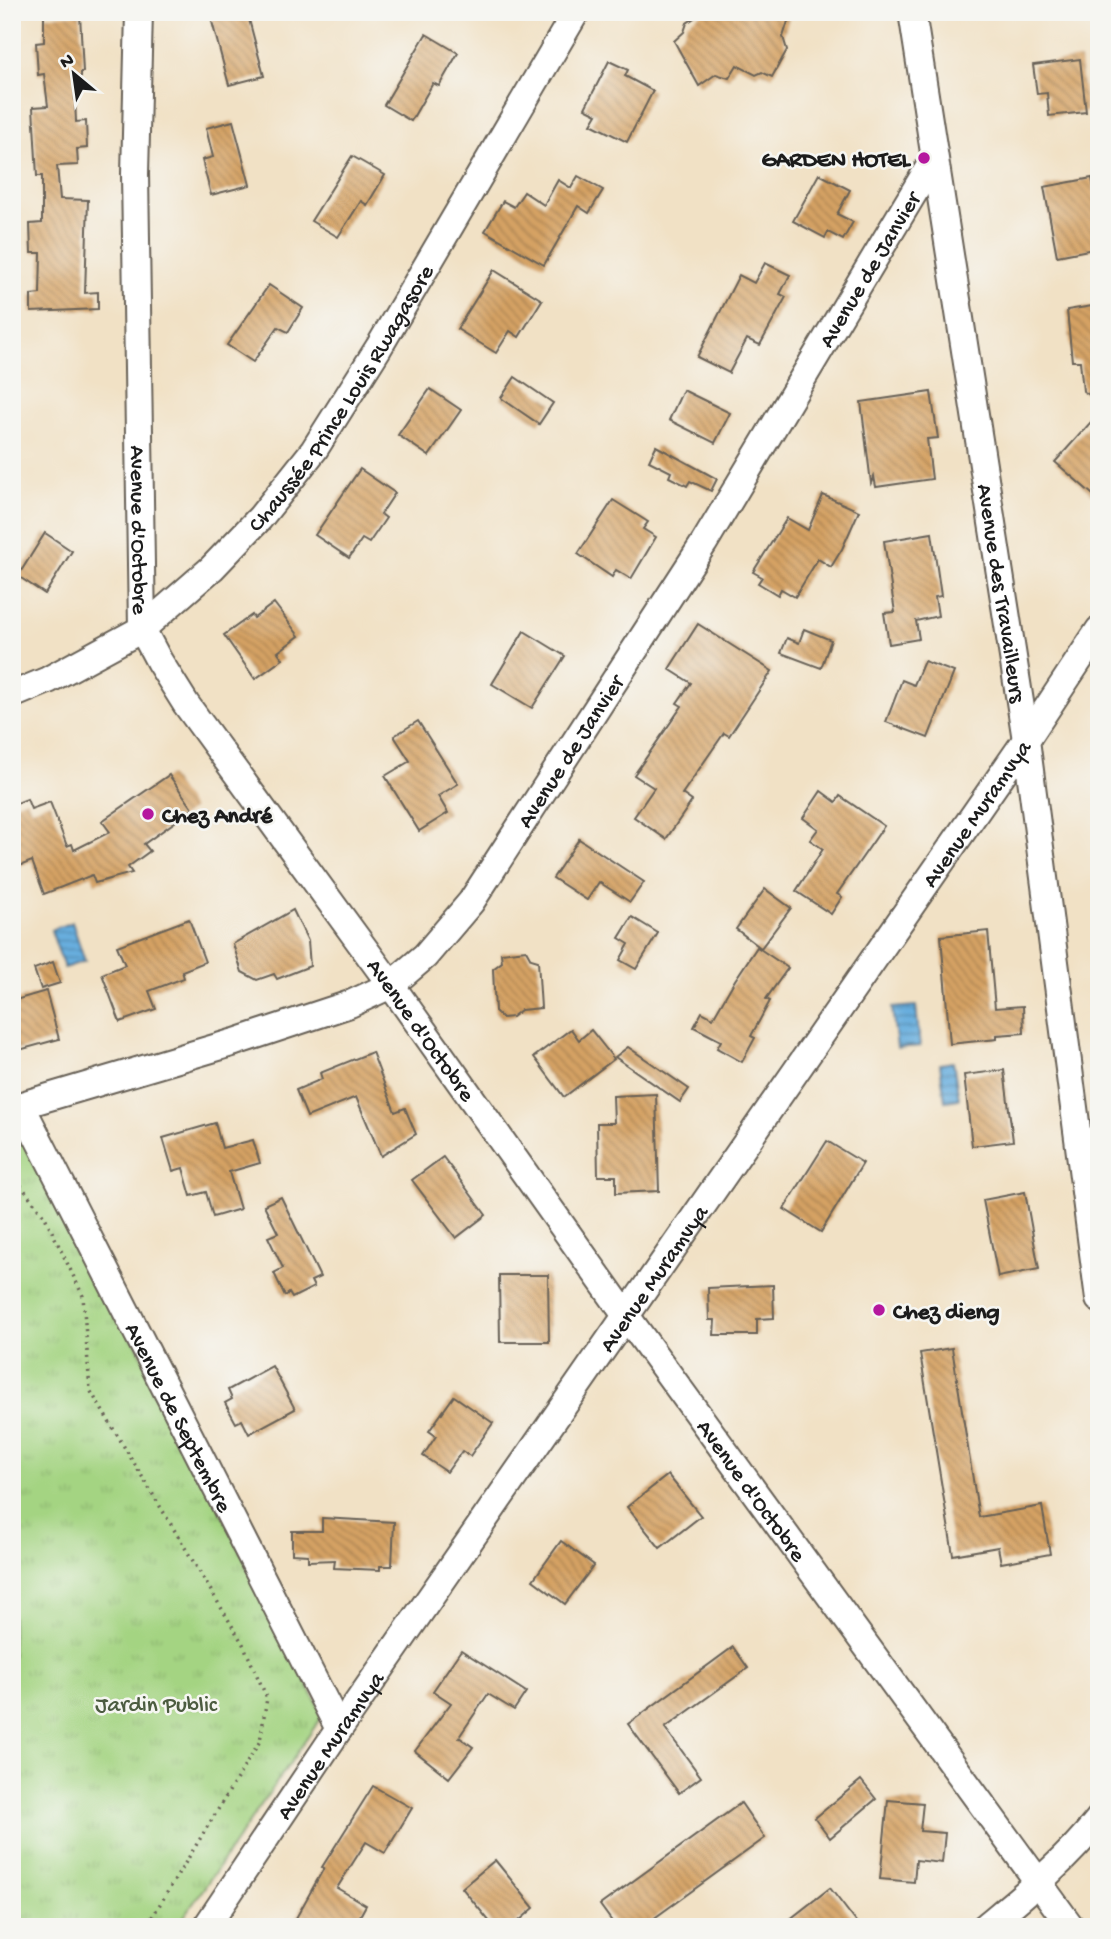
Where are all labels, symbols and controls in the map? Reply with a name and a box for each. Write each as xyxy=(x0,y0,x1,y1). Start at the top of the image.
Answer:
north arrow xyxy=(38,38,108,108)
text: N xyxy=(56,49,78,75)
place label: GARDEN HOTEL xyxy=(762,148,912,175)
marker: GARDEN HOTEL xyxy=(916,150,932,166)
street label: Avenue de Janvier xyxy=(814,186,929,353)
street label: Chaussée Prince Louis Rwagasore xyxy=(244,260,442,539)
street label: Avenue d'Octobre xyxy=(122,445,152,616)
street label: Avenue des Travailleurs xyxy=(969,482,1030,705)
street label: Avenue de Janvier xyxy=(513,670,633,834)
street label: Avenue Muramvya xyxy=(918,735,1039,894)
place label: Chez André xyxy=(162,804,273,831)
marker: Chez André xyxy=(140,806,156,822)
street label: Avenue d'Octobre xyxy=(359,954,480,1109)
street label: Avenue Muramvya xyxy=(595,1200,716,1358)
place label: Chez dieng xyxy=(893,1300,1000,1327)
marker: Chez dieng xyxy=(871,1302,887,1318)
street label: Avenue de Septembre xyxy=(117,1319,237,1519)
street label: Avenue d'Octobre xyxy=(689,1416,811,1569)
street label: Avenue Muramvya xyxy=(272,1666,392,1826)
park label: Jardin Public xyxy=(95,1693,218,1720)

